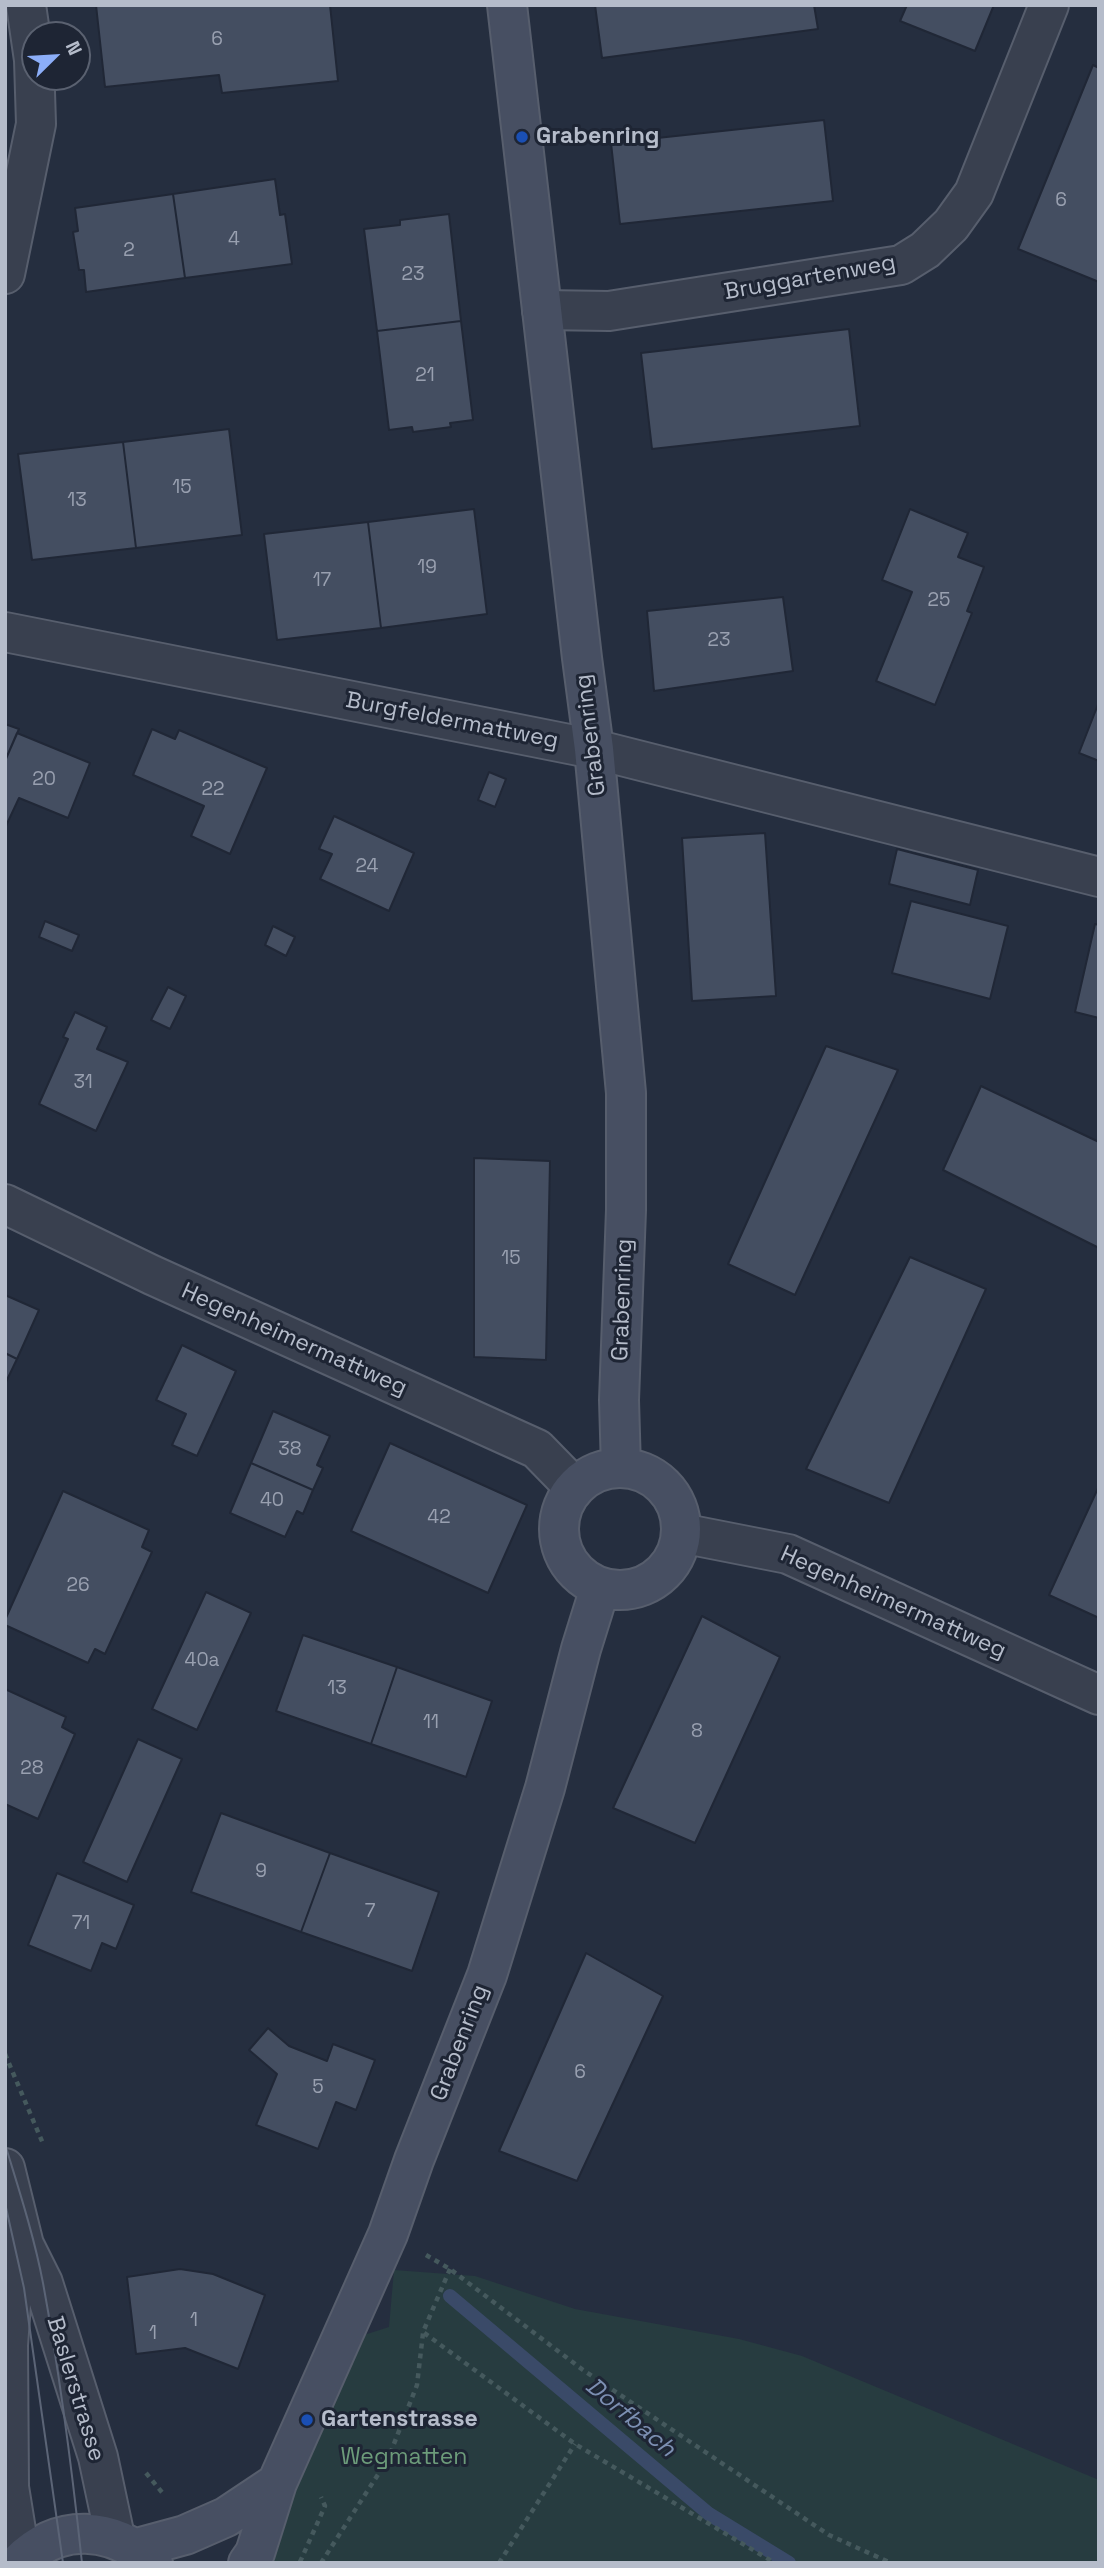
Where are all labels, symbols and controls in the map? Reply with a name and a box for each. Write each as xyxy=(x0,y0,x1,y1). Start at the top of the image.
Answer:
north arrow xyxy=(21,21,91,91)
house number: 6 xyxy=(211,29,223,51)
text: N xyxy=(60,37,88,59)
place label: Grabenring xyxy=(536,123,660,151)
marker: Grabenring xyxy=(514,129,530,145)
house number: 6 xyxy=(1055,190,1067,212)
house number: 4 xyxy=(228,229,240,251)
house number: 2 xyxy=(123,240,135,262)
street label: Bruggartenweg xyxy=(722,249,898,307)
house number: 23 xyxy=(402,264,424,286)
house number: 21 xyxy=(415,365,435,387)
house number: 15 xyxy=(172,477,192,499)
house number: 13 xyxy=(67,490,87,512)
house number: 19 xyxy=(417,557,437,579)
house number: 17 xyxy=(313,570,331,592)
house number: 25 xyxy=(928,590,950,612)
house number: 23 xyxy=(708,630,730,652)
street label: Grabenring xyxy=(570,673,612,797)
street label: Burgfeldermattweg xyxy=(343,687,561,755)
house number: 20 xyxy=(32,769,56,791)
house number: 22 xyxy=(202,779,224,801)
house number: 24 xyxy=(356,856,378,878)
house number: 31 xyxy=(73,1072,93,1094)
street label: Grabenring xyxy=(607,1238,639,1362)
house number: 15 xyxy=(501,1248,521,1270)
street label: Hegenheimermattweg xyxy=(177,1278,411,1402)
house number: 38 xyxy=(278,1439,302,1461)
house number: 40 xyxy=(260,1490,284,1512)
house number: 42 xyxy=(427,1507,451,1529)
street label: Hegenheimermattweg xyxy=(776,1541,1010,1665)
house number: 26 xyxy=(66,1575,90,1597)
house number: 40a xyxy=(185,1650,219,1672)
house number: 13 xyxy=(327,1678,347,1700)
house number: 11 xyxy=(423,1712,439,1734)
house number: 8 xyxy=(691,1721,703,1743)
house number: 28 xyxy=(20,1758,44,1780)
house number: 9 xyxy=(255,1861,267,1883)
house number: 7 xyxy=(365,1901,375,1923)
house number: 71 xyxy=(72,1913,90,1935)
street label: Grabenring xyxy=(425,1981,495,2105)
house number: 6 xyxy=(574,2062,586,2084)
house number: 5 xyxy=(312,2077,324,2099)
house number: 1 xyxy=(190,2310,198,2332)
street label: Baslerstrasse xyxy=(40,2313,110,2465)
house number: 1 xyxy=(149,2323,157,2345)
water label: Dorfbach xyxy=(579,2372,681,2464)
place label: Gartenstrasse xyxy=(321,2406,478,2434)
marker: Gartenstrasse xyxy=(299,2412,315,2428)
park label: Wegmatten xyxy=(341,2444,467,2472)

